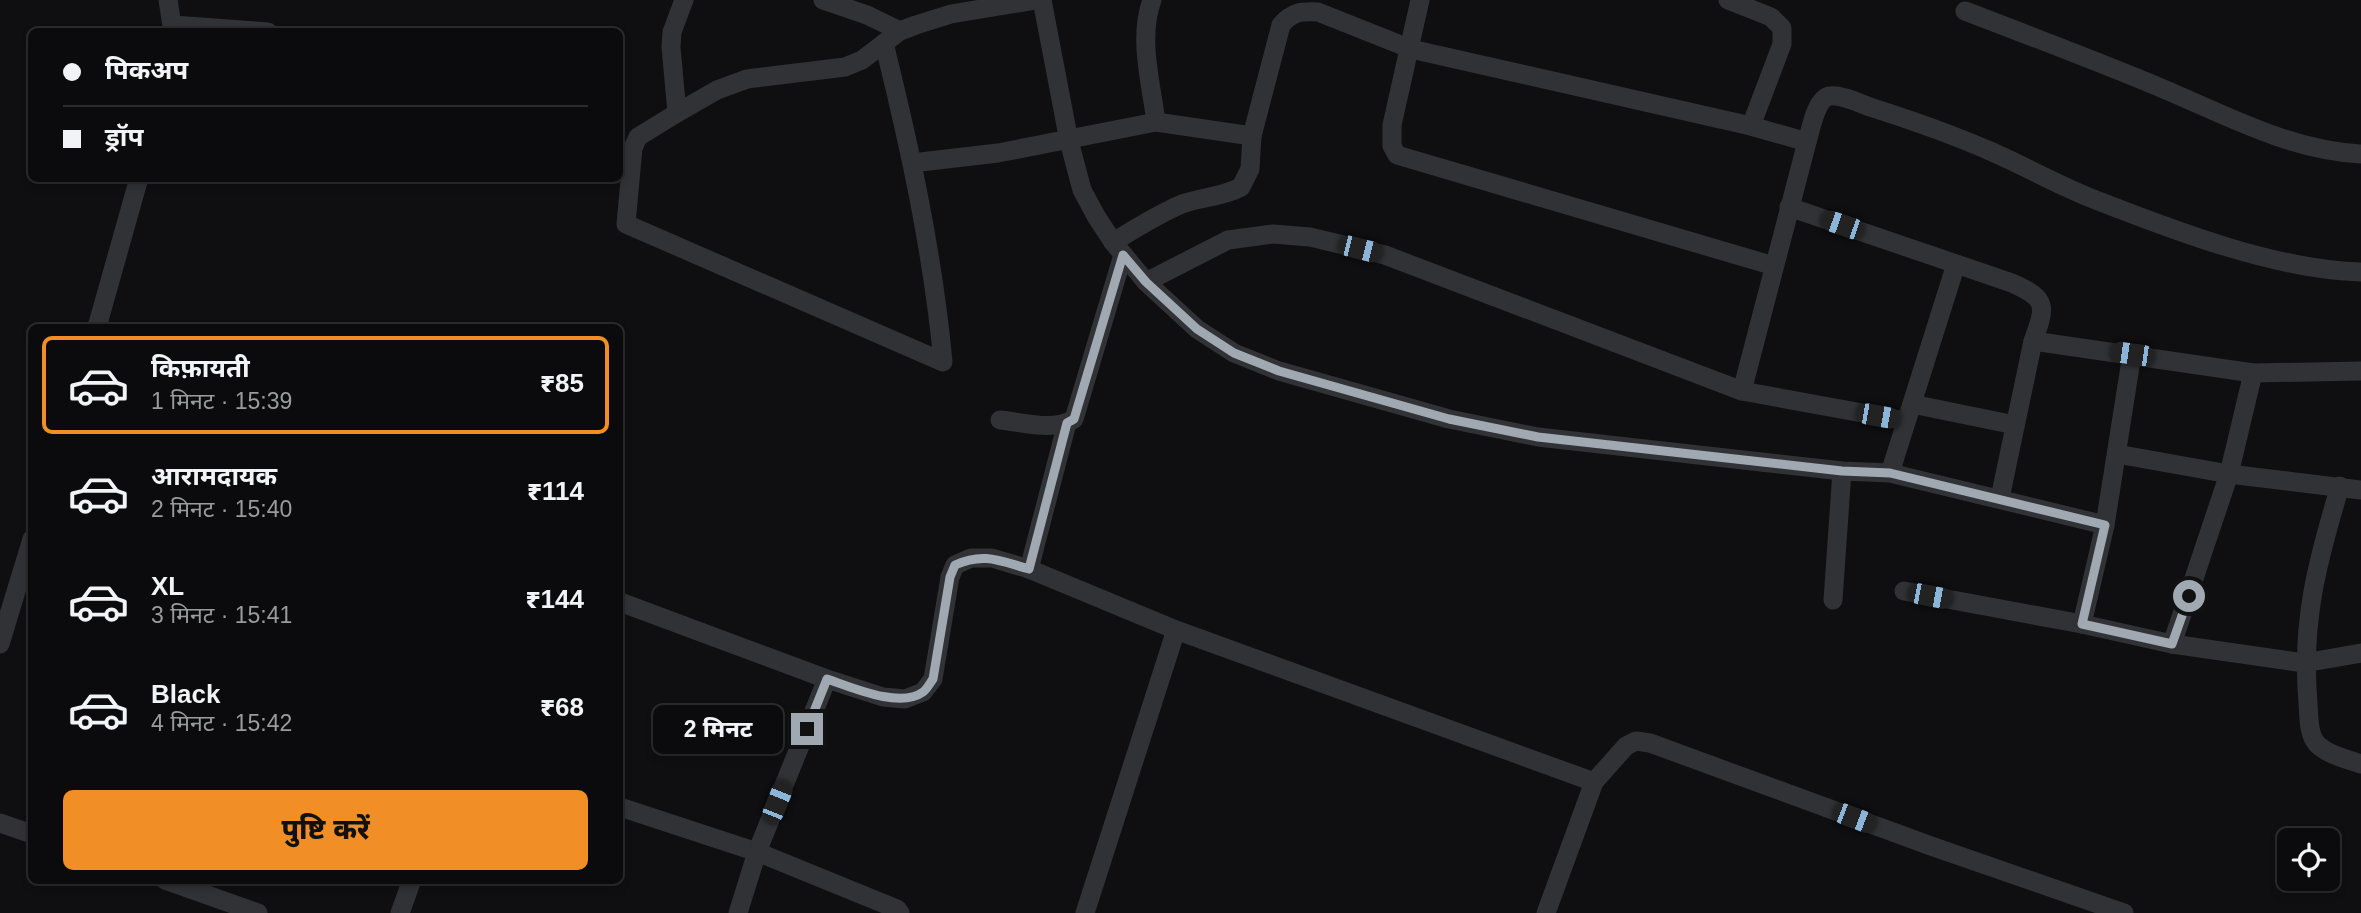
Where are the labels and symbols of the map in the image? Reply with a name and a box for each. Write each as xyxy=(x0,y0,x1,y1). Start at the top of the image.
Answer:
car xyxy=(1819,208,1866,242)
car xyxy=(1338,234,1383,264)
car xyxy=(2110,341,2155,367)
car xyxy=(1856,402,1901,430)
route start xyxy=(2173,580,2205,612)
car xyxy=(1908,582,1953,610)
callout: 2 मिनट xyxy=(653,704,782,754)
route end xyxy=(791,713,823,745)
car xyxy=(760,779,795,825)
car xyxy=(1831,801,1878,835)

